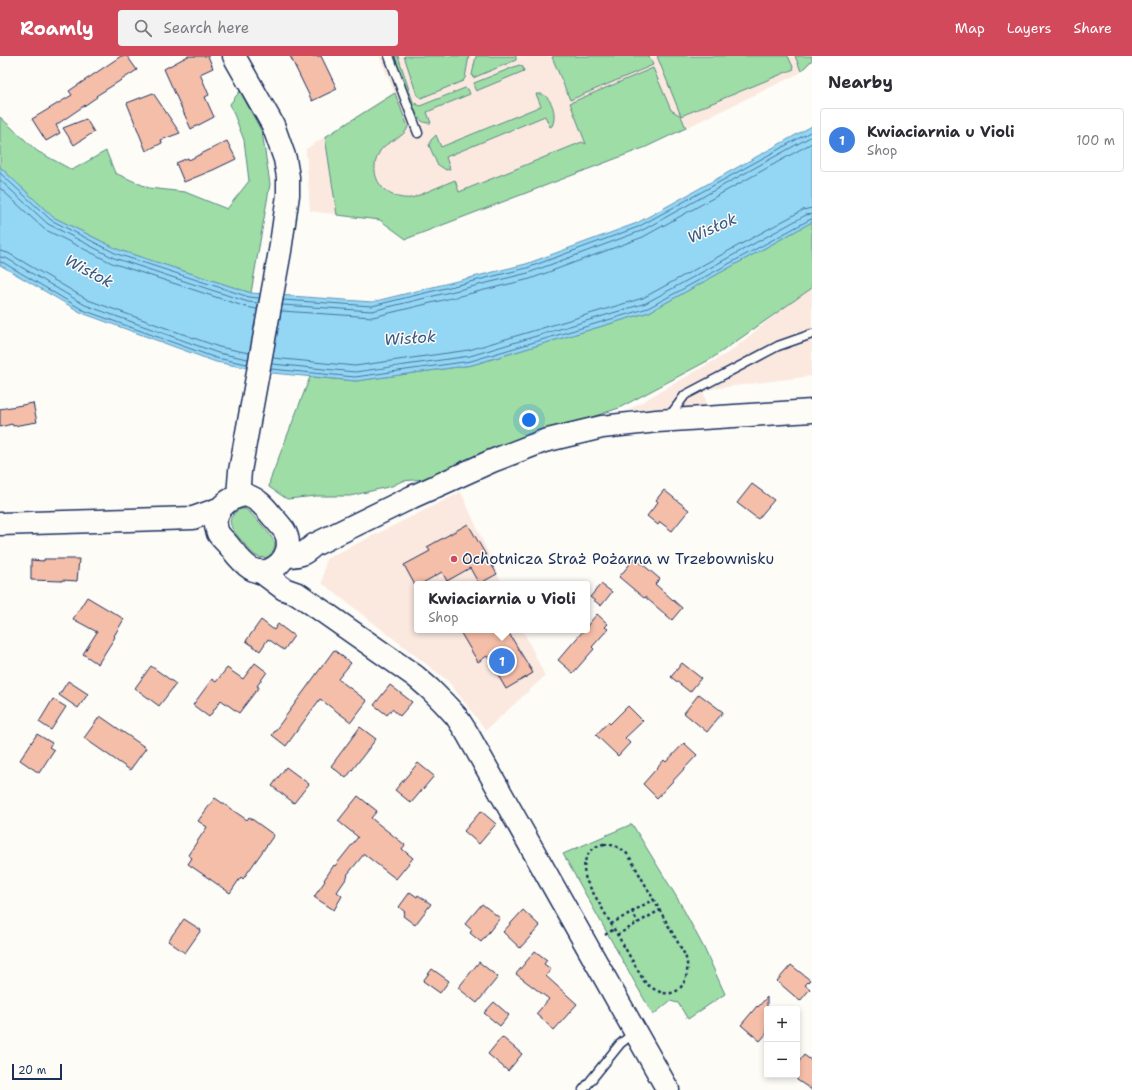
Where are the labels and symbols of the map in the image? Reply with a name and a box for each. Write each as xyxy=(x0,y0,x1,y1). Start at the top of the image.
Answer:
water label: Wisłok xyxy=(684,208,740,248)
water label: Wisłok xyxy=(61,250,117,292)
water label: Wisłok xyxy=(383,326,437,350)
your location xyxy=(519,410,539,430)
place label: Ochotnicza Straż Pożarna w Trzebownisku xyxy=(462,549,774,569)
marker: Ochotnicza Straż Pożarna w Trzebownisku xyxy=(449,554,459,564)
pin: 1 xyxy=(489,646,515,676)
scale bar xyxy=(12,1062,62,1081)

